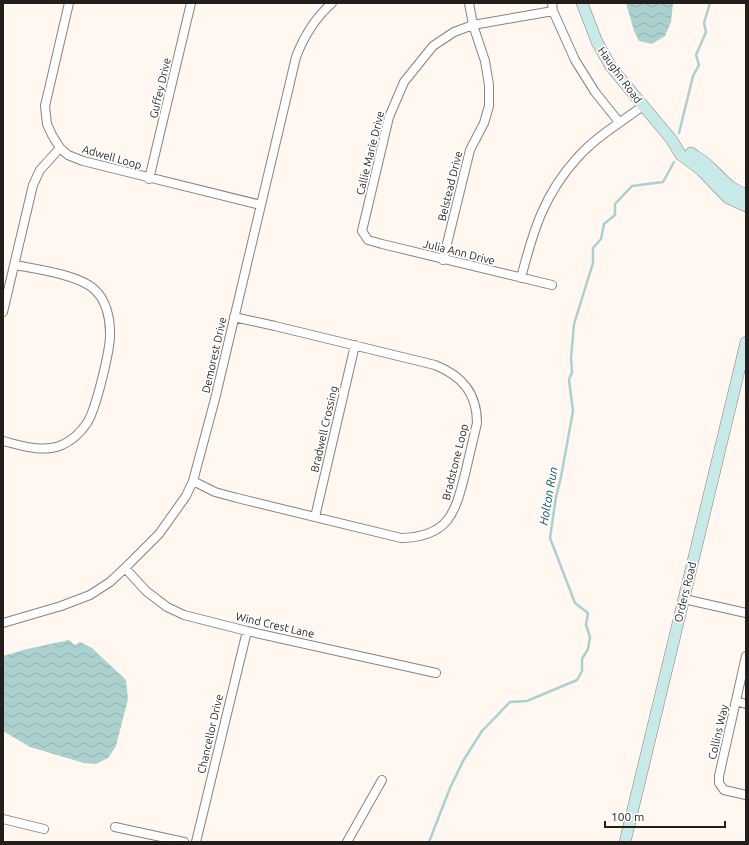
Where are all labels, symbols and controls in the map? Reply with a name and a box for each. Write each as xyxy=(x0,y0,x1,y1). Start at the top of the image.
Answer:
street label: Haughn Road xyxy=(596,45,644,105)
street label: Guffey Drive xyxy=(147,57,173,119)
street label: Callie Marie Drive xyxy=(354,110,386,196)
street label: Adwell Loop xyxy=(81,143,143,171)
street label: Belstead Drive xyxy=(436,150,464,222)
street label: Julia Ann Drive xyxy=(422,237,496,267)
street label: Demorest Drive xyxy=(199,316,229,394)
street label: Bradwell Crossing xyxy=(308,385,340,473)
street label: Bradstone Loop xyxy=(440,422,470,502)
water label: Holton Run xyxy=(536,466,560,526)
street label: Orders Road xyxy=(672,560,698,624)
street label: Wind Crest Lane xyxy=(234,610,316,640)
street label: Chancellor Drive xyxy=(195,693,225,775)
street label: Collins Way xyxy=(706,703,730,761)
scale bar xyxy=(605,803,725,829)
text: 100 m xyxy=(611,810,644,823)

